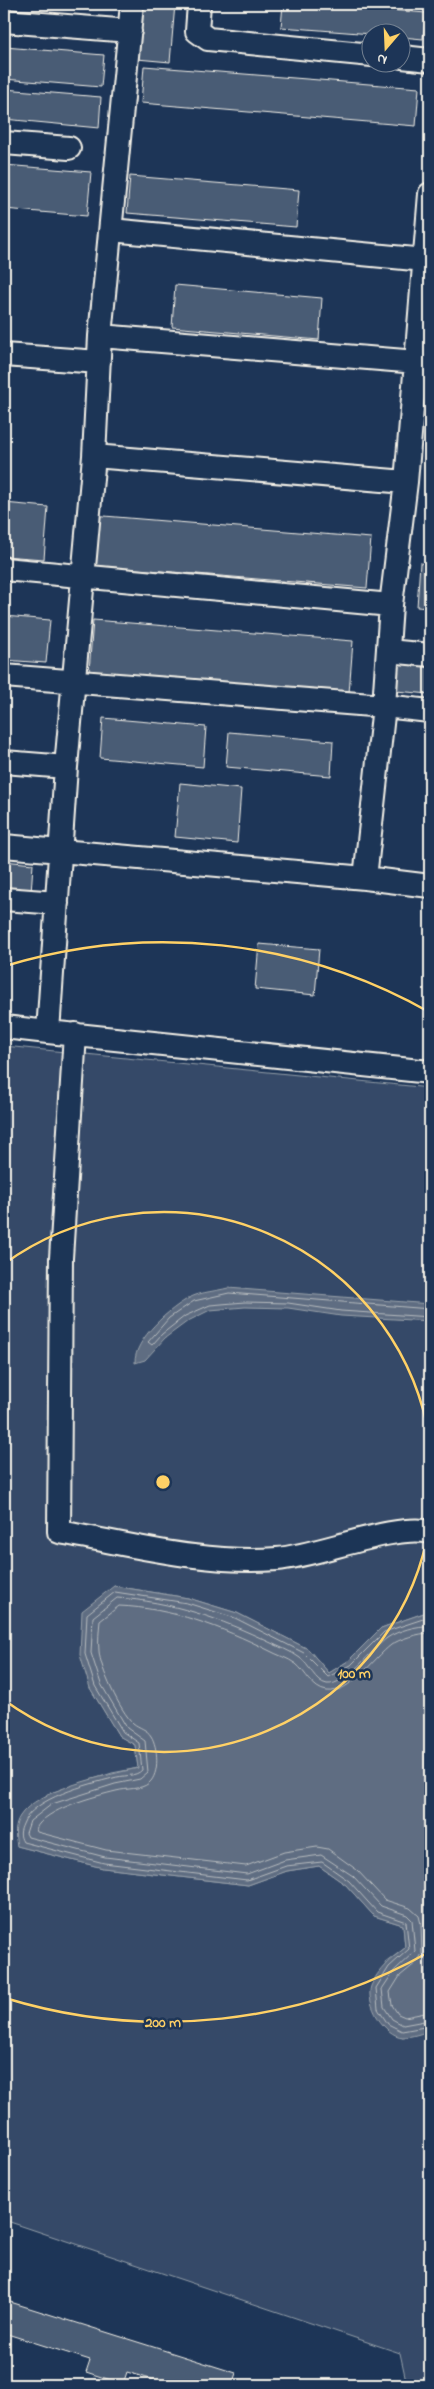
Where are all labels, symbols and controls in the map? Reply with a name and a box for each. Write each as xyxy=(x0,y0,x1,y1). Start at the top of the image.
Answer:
north arrow xyxy=(362,22,412,72)
text: N xyxy=(374,47,390,70)
centre of rings xyxy=(154,1473,172,1491)
text: 100 m xyxy=(337,1663,371,1685)
text: 200 m xyxy=(144,2012,181,2034)

